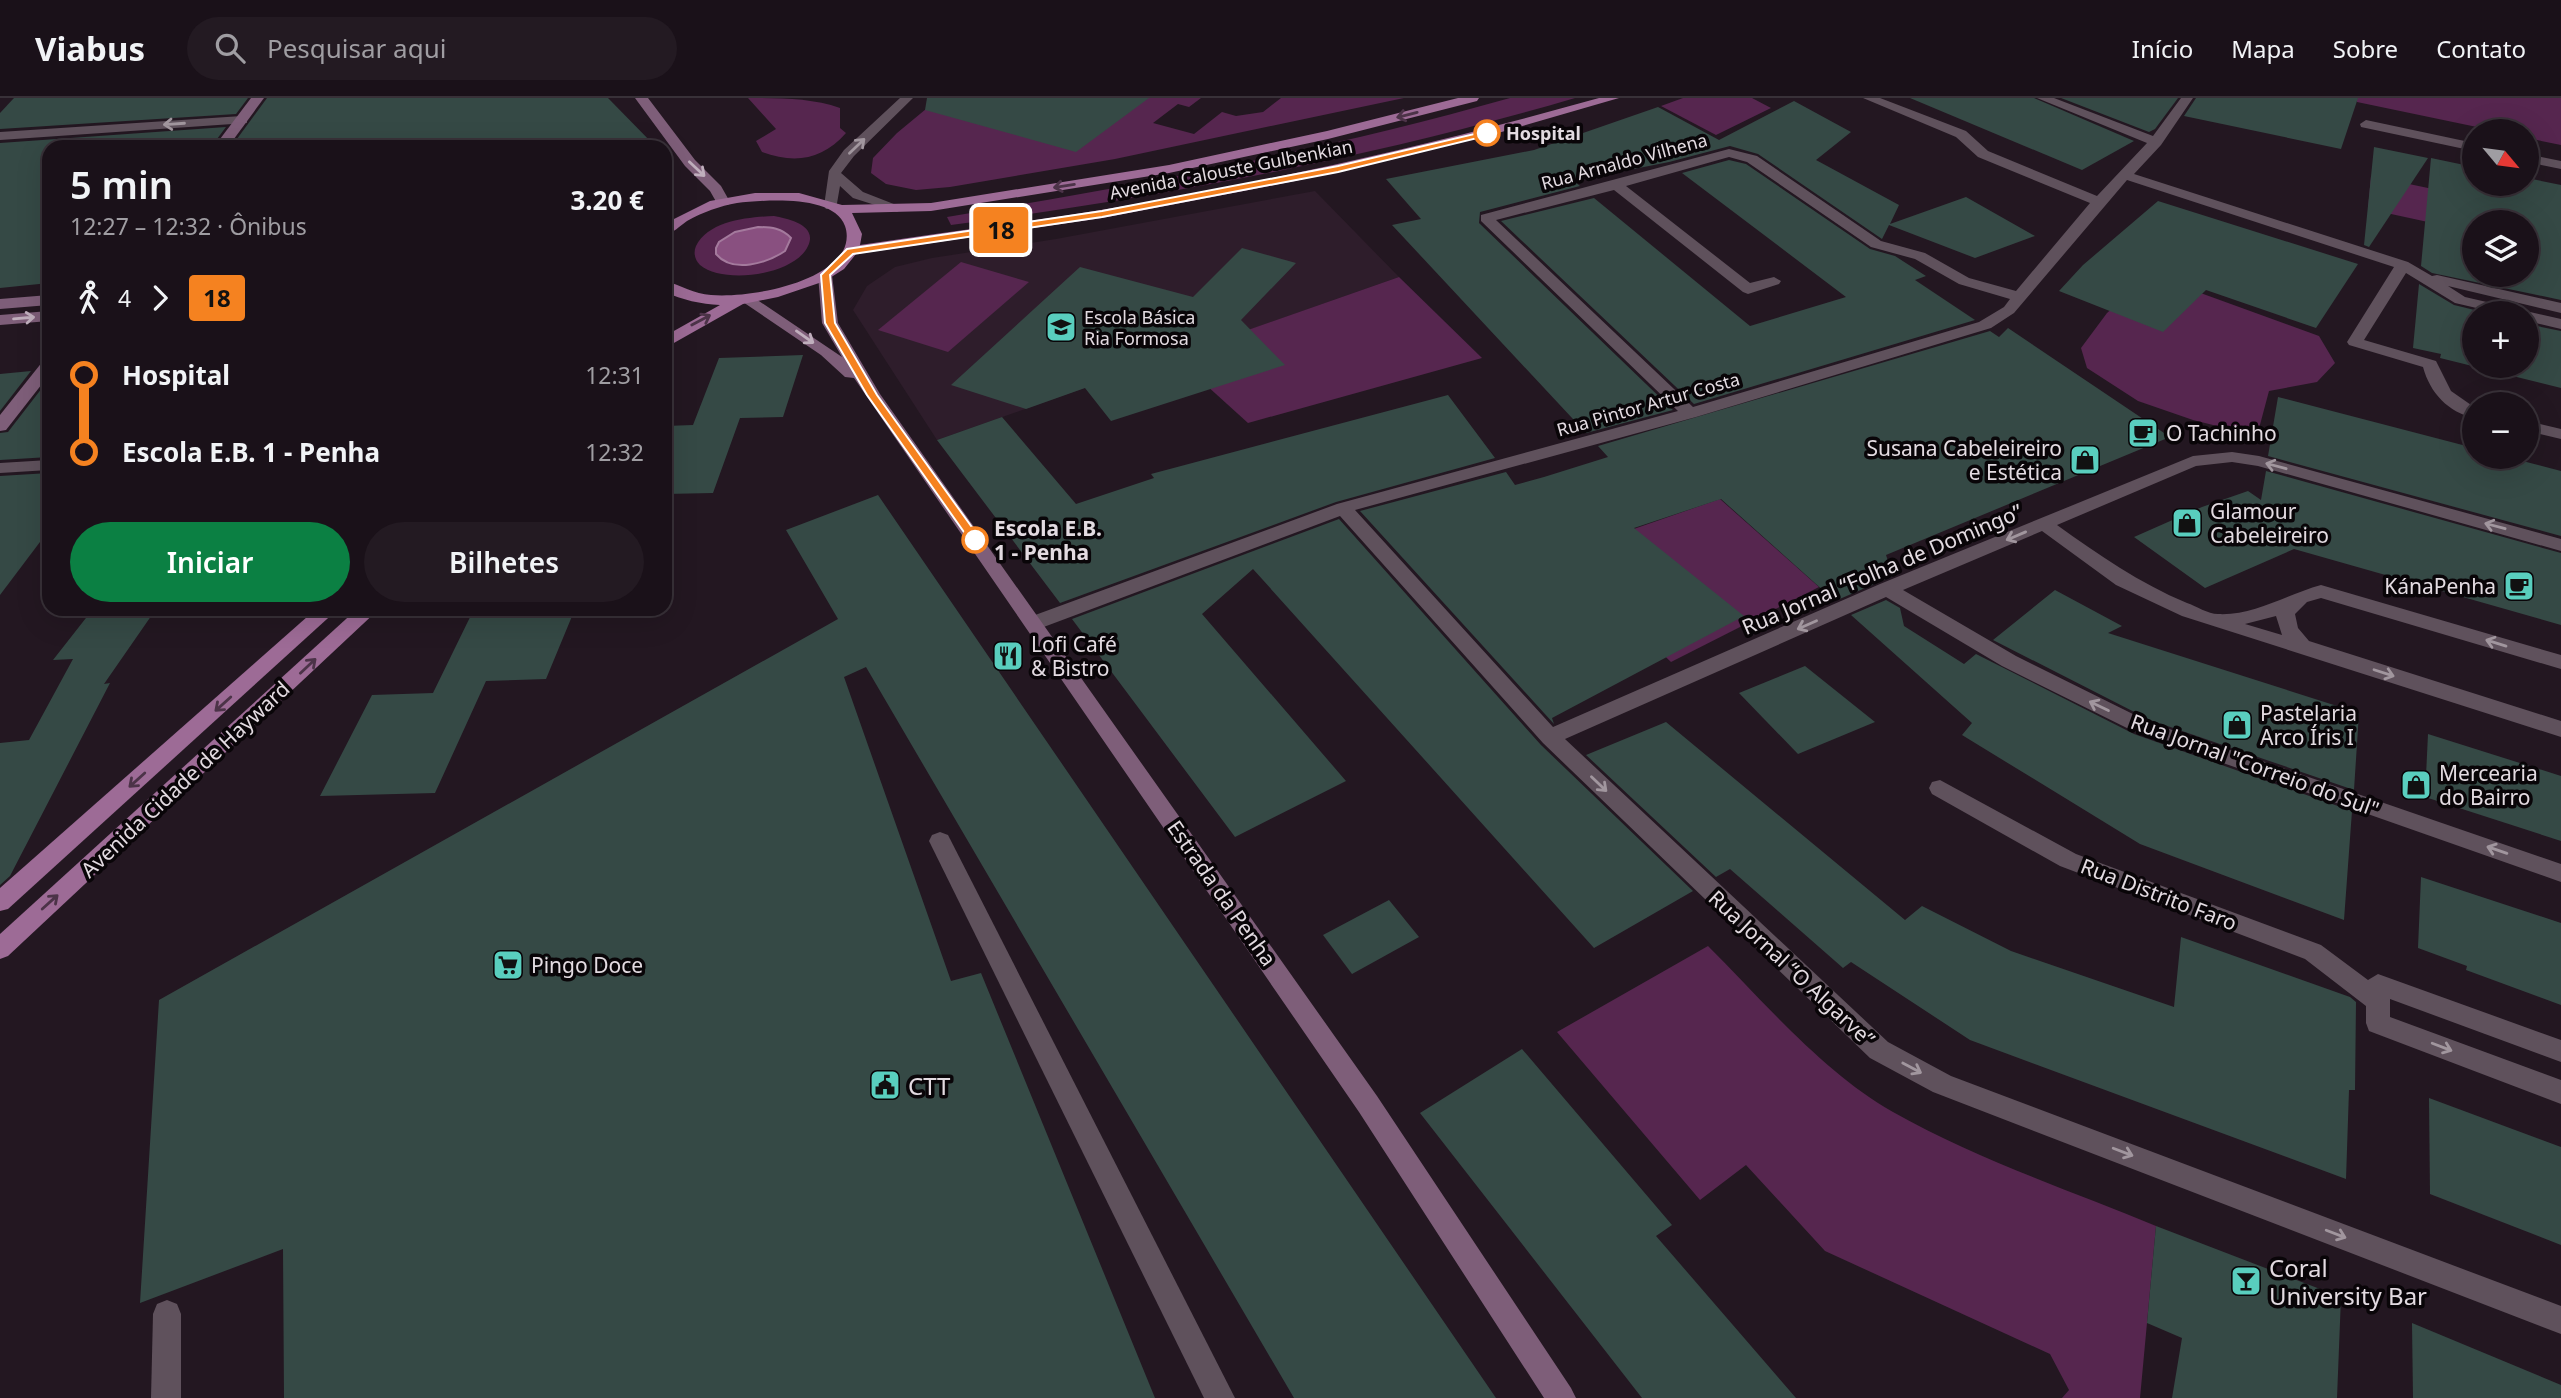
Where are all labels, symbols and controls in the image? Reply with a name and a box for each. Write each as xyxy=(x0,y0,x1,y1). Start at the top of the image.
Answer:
search box xyxy=(187,17,677,80)
text: Viabus xyxy=(35,26,145,71)
icon: search xyxy=(211,29,249,67)
text: Pesquisar aqui xyxy=(267,30,446,66)
text: Início xyxy=(2132,32,2193,65)
text: Mapa xyxy=(2231,32,2295,65)
text: Sobre xyxy=(2333,32,2398,65)
text: Contato xyxy=(2436,32,2526,65)
one-way arrow xyxy=(1396,109,1418,122)
one-way arrow xyxy=(162,118,185,131)
north arrow xyxy=(2462,119,2539,196)
map controls xyxy=(2462,119,2539,469)
marker: Hospital xyxy=(1474,120,1500,146)
place label: Hospital xyxy=(1506,121,1581,145)
street label: Rua Arnaldo Vilhena xyxy=(1538,127,1710,195)
street label: Avenida Calouste Gulbenkian xyxy=(1107,134,1355,204)
one-way arrow xyxy=(848,138,866,154)
text: 5 min xyxy=(70,158,173,210)
one-way arrow xyxy=(688,161,705,178)
one-way arrow xyxy=(1053,180,1076,193)
text: 3.20 € xyxy=(570,182,644,218)
line badge: 18 xyxy=(970,207,1032,253)
text: 12:27 – 12:32 · Ônibus xyxy=(70,210,307,242)
button: layers xyxy=(2462,210,2539,287)
text: 18 xyxy=(987,213,1015,246)
icon: walk xyxy=(70,279,108,317)
icon: forward xyxy=(141,279,179,317)
text: 18 xyxy=(203,281,231,314)
text: 4 xyxy=(118,282,131,314)
button: + xyxy=(2462,301,2539,378)
place label: Escola Básica Ria Formosa xyxy=(1084,305,1195,350)
school or university icon: Escola Básica Ria Formosa xyxy=(1044,310,1078,344)
one-way arrow xyxy=(13,311,35,324)
one-way arrow xyxy=(690,313,711,326)
one-way arrow xyxy=(795,330,814,344)
text: Hospital xyxy=(122,357,230,393)
text: 12:31 xyxy=(585,359,644,391)
street label: Rua Pintor Artur Costa xyxy=(1554,366,1742,442)
button: − xyxy=(2462,392,2539,469)
cafe icon: O Tachinho xyxy=(2126,416,2160,450)
place label: O Tachinho xyxy=(2166,419,2277,447)
text: Escola E.B. 1 - Penha xyxy=(122,434,380,470)
place label: Susana Cabeleireiro e Estética xyxy=(1866,434,2062,486)
text: 12:32 xyxy=(585,436,644,468)
shop icon: Susana Cabeleireiro e Estética xyxy=(2068,443,2102,477)
one-way arrow xyxy=(2265,459,2288,472)
street label: Rua Jornal “Folha de Domingo” xyxy=(1738,497,2027,641)
place label: Glamour Cabeleireiro xyxy=(2210,497,2329,549)
shop icon: Glamour Cabeleireiro xyxy=(2170,506,2204,540)
place label: Escola E.B. 1 - Penha xyxy=(994,514,1102,566)
one-way arrow xyxy=(2484,519,2506,532)
button: Iniciar xyxy=(70,522,350,602)
button: Bilhetes xyxy=(364,522,644,602)
marker: Escola E.B. 1 - Penha xyxy=(962,527,988,553)
one-way arrow xyxy=(2006,530,2027,543)
cafe icon: KánaPenha xyxy=(2502,569,2536,603)
place label: KánaPenha xyxy=(2384,572,2496,600)
one-way arrow xyxy=(1796,619,1818,632)
place label: Lofi Café & Bistro xyxy=(1031,630,1117,682)
one-way arrow xyxy=(2485,635,2507,648)
restaurant icon: Lofi Café & Bistro xyxy=(991,639,1025,673)
one-way arrow xyxy=(299,657,316,674)
one-way arrow xyxy=(2372,668,2394,681)
street label: Avenida Cidade de Hayward xyxy=(75,675,295,883)
one-way arrow xyxy=(214,695,232,711)
one-way arrow xyxy=(2089,698,2110,712)
place label: Pastelaria Arco Íris I xyxy=(2260,699,2357,751)
street label: Rua Jornal "Correio do Sul" xyxy=(2127,707,2383,823)
shop icon: Pastelaria Arco Íris I xyxy=(2220,708,2254,742)
place label: Mercearia do Bairro xyxy=(2439,759,2538,811)
shop icon: Mercearia do Bairro xyxy=(2399,768,2433,802)
one-way arrow xyxy=(128,772,146,788)
one-way arrow xyxy=(1590,776,1607,793)
street label: Estrada da Penha xyxy=(1161,815,1283,971)
one-way arrow xyxy=(2486,843,2508,855)
street label: Rua Distrito Faro xyxy=(2077,851,2241,937)
street label: Rua Jornal “O Algarve” xyxy=(1703,884,1881,1053)
one-way arrow xyxy=(41,894,59,910)
supermarket icon: Pingo Doce xyxy=(491,948,525,982)
place label: Pingo Doce xyxy=(531,951,643,979)
one-way arrow xyxy=(2431,1042,2452,1055)
one-way arrow xyxy=(1901,1062,1922,1075)
public building icon: CTT xyxy=(868,1068,902,1102)
place label: CTT xyxy=(908,1069,951,1102)
one-way arrow xyxy=(2112,1147,2133,1160)
one-way arrow xyxy=(2324,1228,2346,1241)
place label: Coral University Bar xyxy=(2269,1251,2427,1312)
bar icon: Coral University Bar xyxy=(2229,1264,2263,1298)

